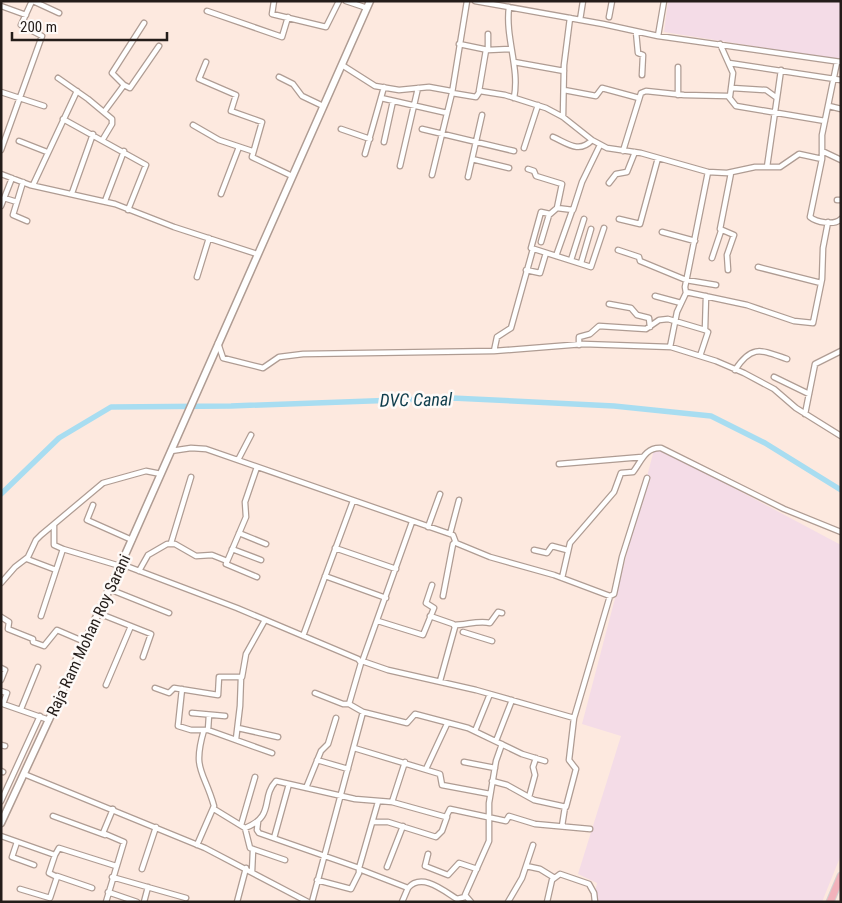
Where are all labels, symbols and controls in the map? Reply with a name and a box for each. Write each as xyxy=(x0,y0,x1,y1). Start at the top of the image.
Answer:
scale bar xyxy=(12,10,168,42)
text: 200 m xyxy=(20,18,57,36)
water label: DVC Canal xyxy=(380,388,453,411)
street label: Raja Ram Mohan Roy Sarani xyxy=(43,551,134,719)

